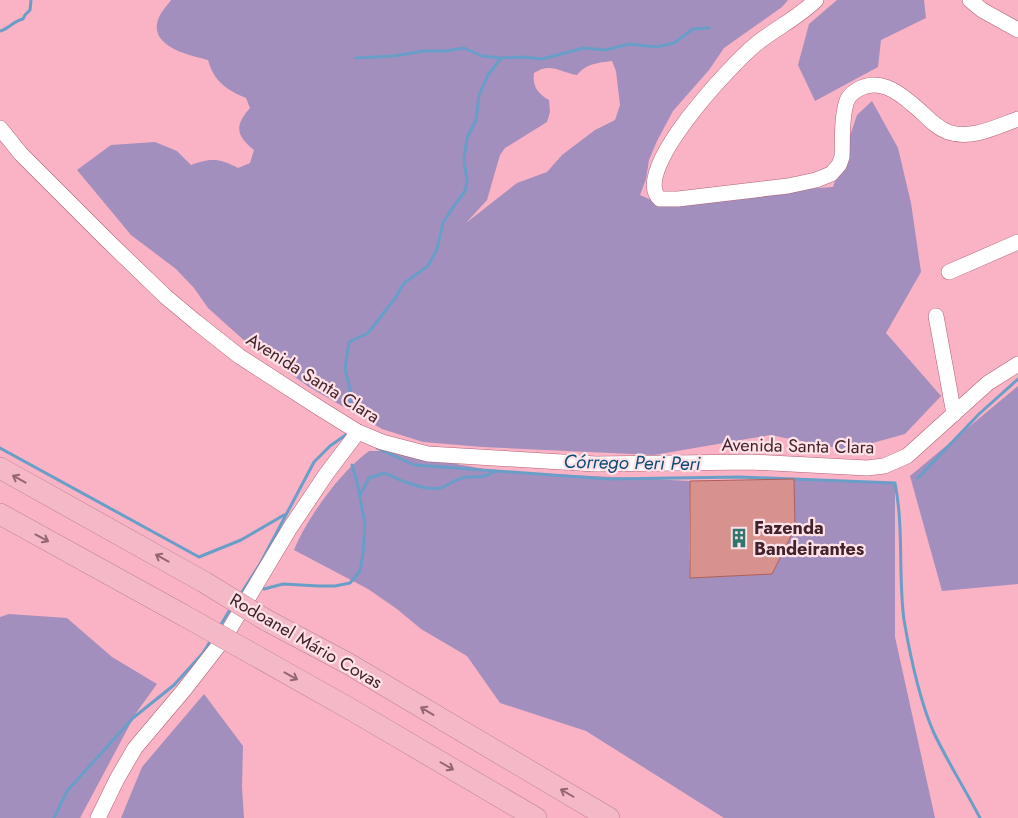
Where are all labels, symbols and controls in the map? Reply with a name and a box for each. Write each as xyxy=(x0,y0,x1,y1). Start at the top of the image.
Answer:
street label: Avenida Santa Clara xyxy=(241,327,385,429)
street label: Avenida Santa Clara xyxy=(721,432,875,460)
water label: Córrego Peri Peri xyxy=(563,448,702,477)
one-way arrow xyxy=(12,474,27,484)
place label: Fazenda Bandeirantes xyxy=(754,515,864,562)
building icon: Fazenda Bandeirantes xyxy=(728,527,750,549)
one-way arrow xyxy=(35,534,49,544)
one-way arrow xyxy=(154,553,169,563)
street label: Rodoanel Mário Covas xyxy=(225,587,387,695)
one-way arrow xyxy=(284,672,298,682)
one-way arrow xyxy=(421,706,435,716)
one-way arrow xyxy=(440,762,454,772)
one-way arrow xyxy=(561,788,575,798)

